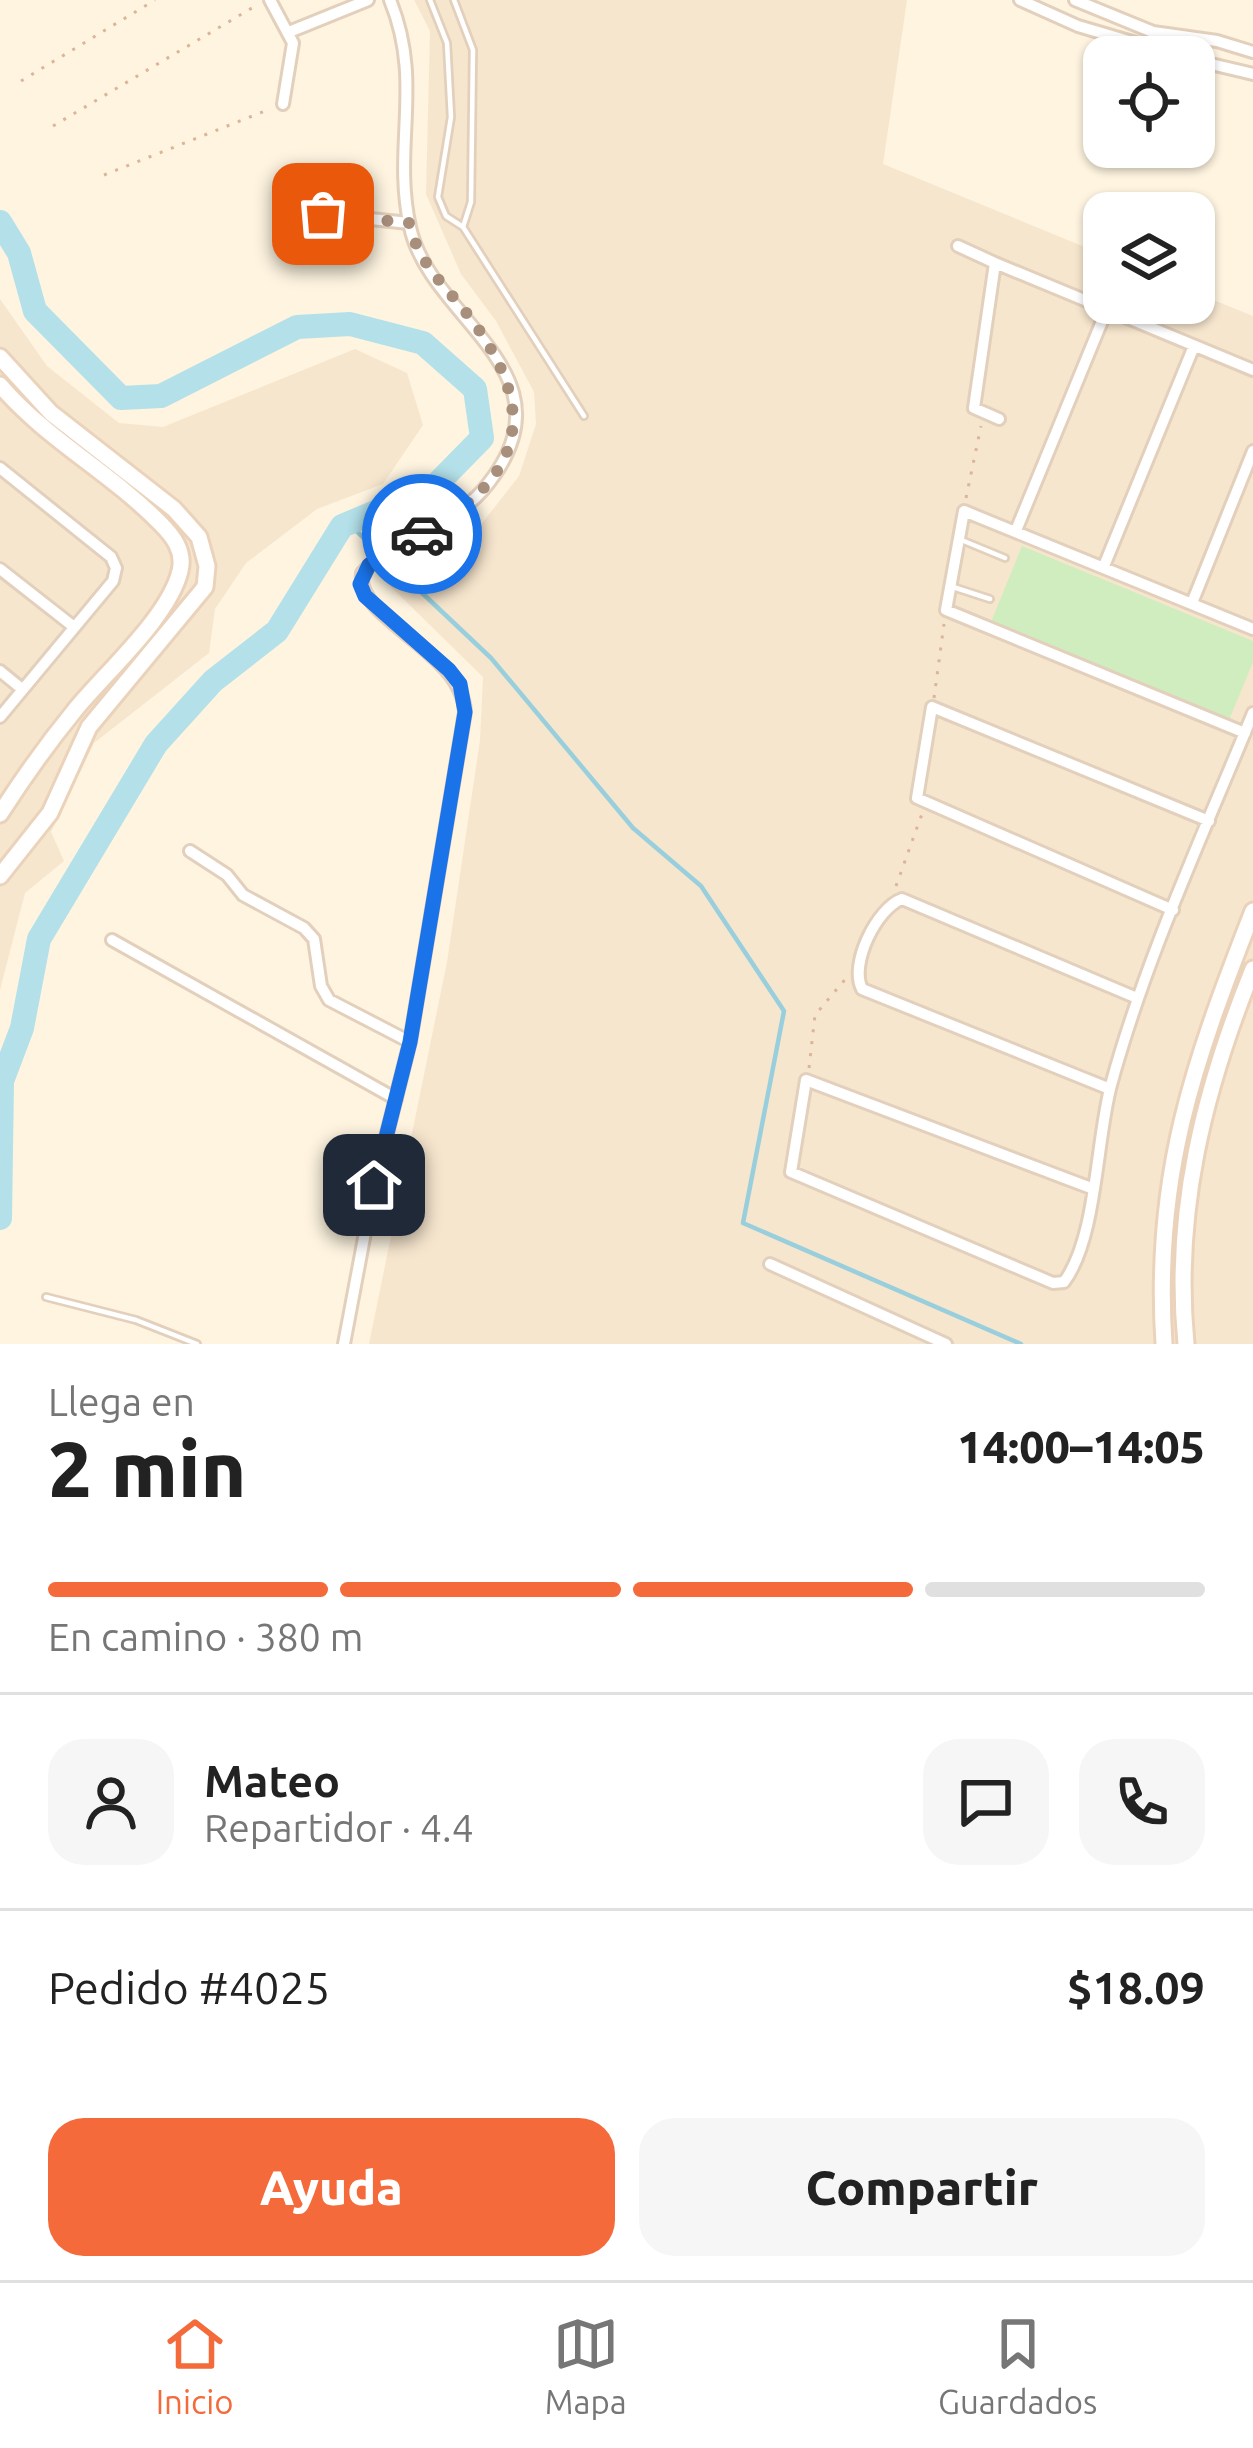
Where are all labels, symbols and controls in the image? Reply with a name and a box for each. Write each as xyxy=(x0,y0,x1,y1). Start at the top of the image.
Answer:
map controls xyxy=(1083,36,1215,324)
button: locate xyxy=(1083,36,1215,168)
pin xyxy=(272,163,374,265)
icon: bag xyxy=(290,181,356,247)
button: layers xyxy=(1083,192,1215,324)
courier xyxy=(362,474,482,594)
icon: car xyxy=(389,501,455,567)
pin xyxy=(323,1134,425,1236)
icon: home xyxy=(341,1152,407,1218)
text: Llega en xyxy=(48,1380,195,1423)
text: 14:00–14:05 xyxy=(957,1421,1205,1472)
text: 2 min xyxy=(48,1424,246,1512)
text: En camino · 380 m xyxy=(48,1615,363,1658)
button: person xyxy=(48,1739,174,1865)
button: chat xyxy=(923,1739,1049,1865)
button: phone xyxy=(1079,1739,1205,1865)
text: Mateo xyxy=(204,1755,340,1806)
text: Repartidor · 4.4 xyxy=(204,1806,474,1849)
text: Pedido #4025 xyxy=(48,1962,330,2013)
text: $18.09 xyxy=(1067,1962,1205,2013)
button: Ayuda xyxy=(48,2118,615,2256)
button: Compartir xyxy=(639,2118,1205,2256)
tab: Inicio xyxy=(156,2311,234,2420)
tab: Mapa xyxy=(545,2311,627,2420)
tab: Guardados xyxy=(938,2311,1097,2420)

